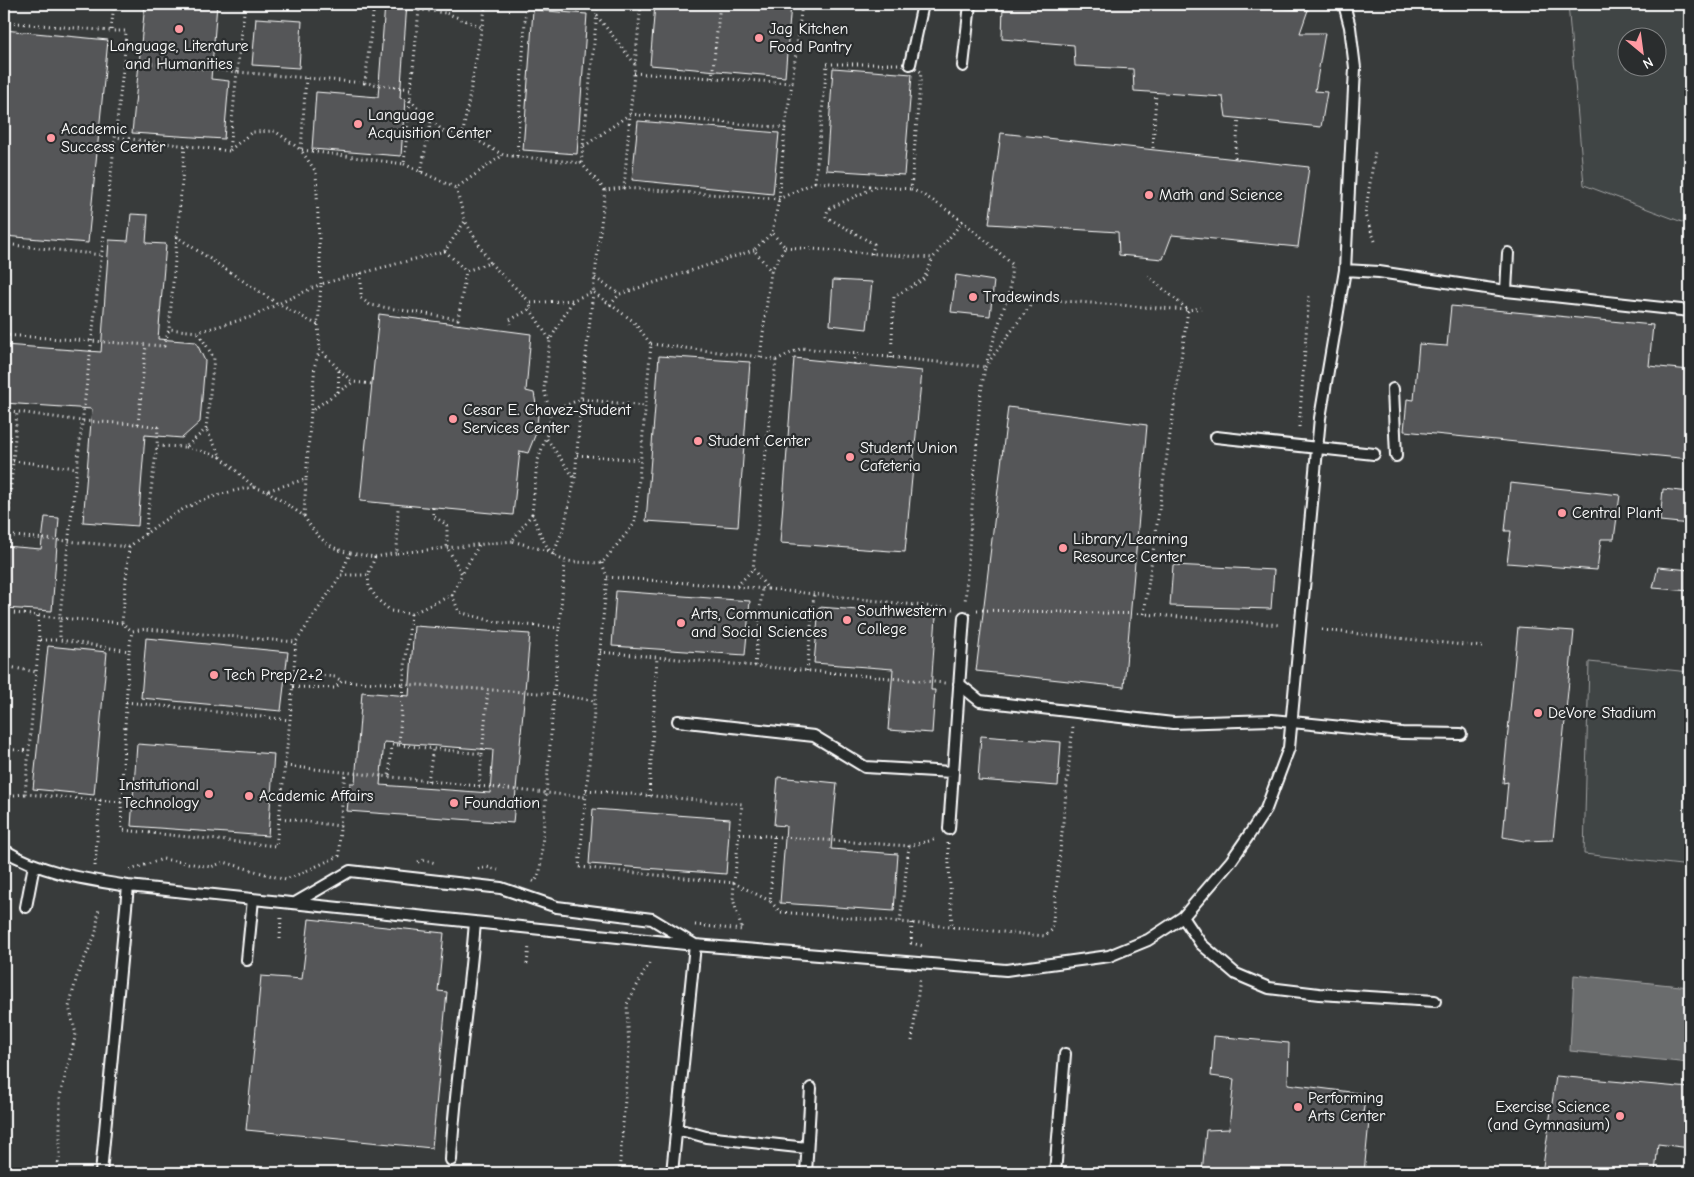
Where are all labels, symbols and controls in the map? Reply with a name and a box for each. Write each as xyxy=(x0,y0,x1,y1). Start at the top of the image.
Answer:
place label: Jag Kitchen Food Pantry xyxy=(769,20,852,56)
marker: Language, Literature and Humanities xyxy=(173,23,185,35)
north arrow xyxy=(1616,28,1666,78)
marker: Jag Kitchen Food Pantry xyxy=(753,32,765,44)
place label: Language, Literature and Humanities xyxy=(109,37,249,73)
text: N xyxy=(1640,53,1656,73)
place label: Language Acquisition Center xyxy=(368,106,492,142)
marker: Language Acquisition Center xyxy=(352,118,364,130)
place label: Academic Success Center xyxy=(61,120,166,156)
marker: Academic Success Center xyxy=(45,132,57,144)
place label: Math and Science xyxy=(1159,186,1283,204)
marker: Math and Science xyxy=(1143,189,1155,201)
place label: Tradewinds xyxy=(983,288,1060,306)
marker: Tradewinds xyxy=(967,291,979,303)
place label: Cesar E. Chavez-Student Services Center xyxy=(463,401,631,437)
marker: Cesar E. Chavez-Student Services Center xyxy=(447,413,459,425)
place label: Student Center xyxy=(708,432,811,450)
marker: Student Center xyxy=(692,435,704,447)
place label: Student Union Cafeteria xyxy=(860,439,958,475)
marker: Student Union Cafeteria xyxy=(844,451,856,463)
place label: Central Plant xyxy=(1572,504,1661,522)
marker: Central Plant xyxy=(1556,507,1568,519)
place label: Library/Learning Resource Center xyxy=(1073,530,1188,566)
marker: Library/Learning Resource Center xyxy=(1057,542,1069,554)
place label: Southwestern College xyxy=(857,602,947,638)
place label: Arts, Communication and Social Sciences xyxy=(691,605,833,641)
marker: Southwestern College xyxy=(841,614,853,626)
marker: Arts, Communication and Social Sciences xyxy=(675,617,687,629)
place label: Tech Prep/2+2 xyxy=(224,666,323,684)
marker: Tech Prep/2+2 xyxy=(208,669,220,681)
place label: DeVore Stadium xyxy=(1548,704,1656,722)
marker: DeVore Stadium xyxy=(1532,707,1544,719)
place label: Institutional Technology xyxy=(119,776,200,812)
place label: Academic Affairs xyxy=(259,787,374,805)
marker: Institutional Technology xyxy=(203,788,215,800)
marker: Academic Affairs xyxy=(243,790,255,802)
place label: Foundation xyxy=(464,794,540,812)
marker: Foundation xyxy=(448,797,460,809)
place label: Performing Arts Center xyxy=(1308,1089,1386,1125)
place label: Exercise Science (and Gymnasium) xyxy=(1487,1098,1610,1134)
marker: Performing Arts Center xyxy=(1292,1101,1304,1113)
marker: Exercise Science (and Gymnasium) xyxy=(1614,1110,1626,1122)

